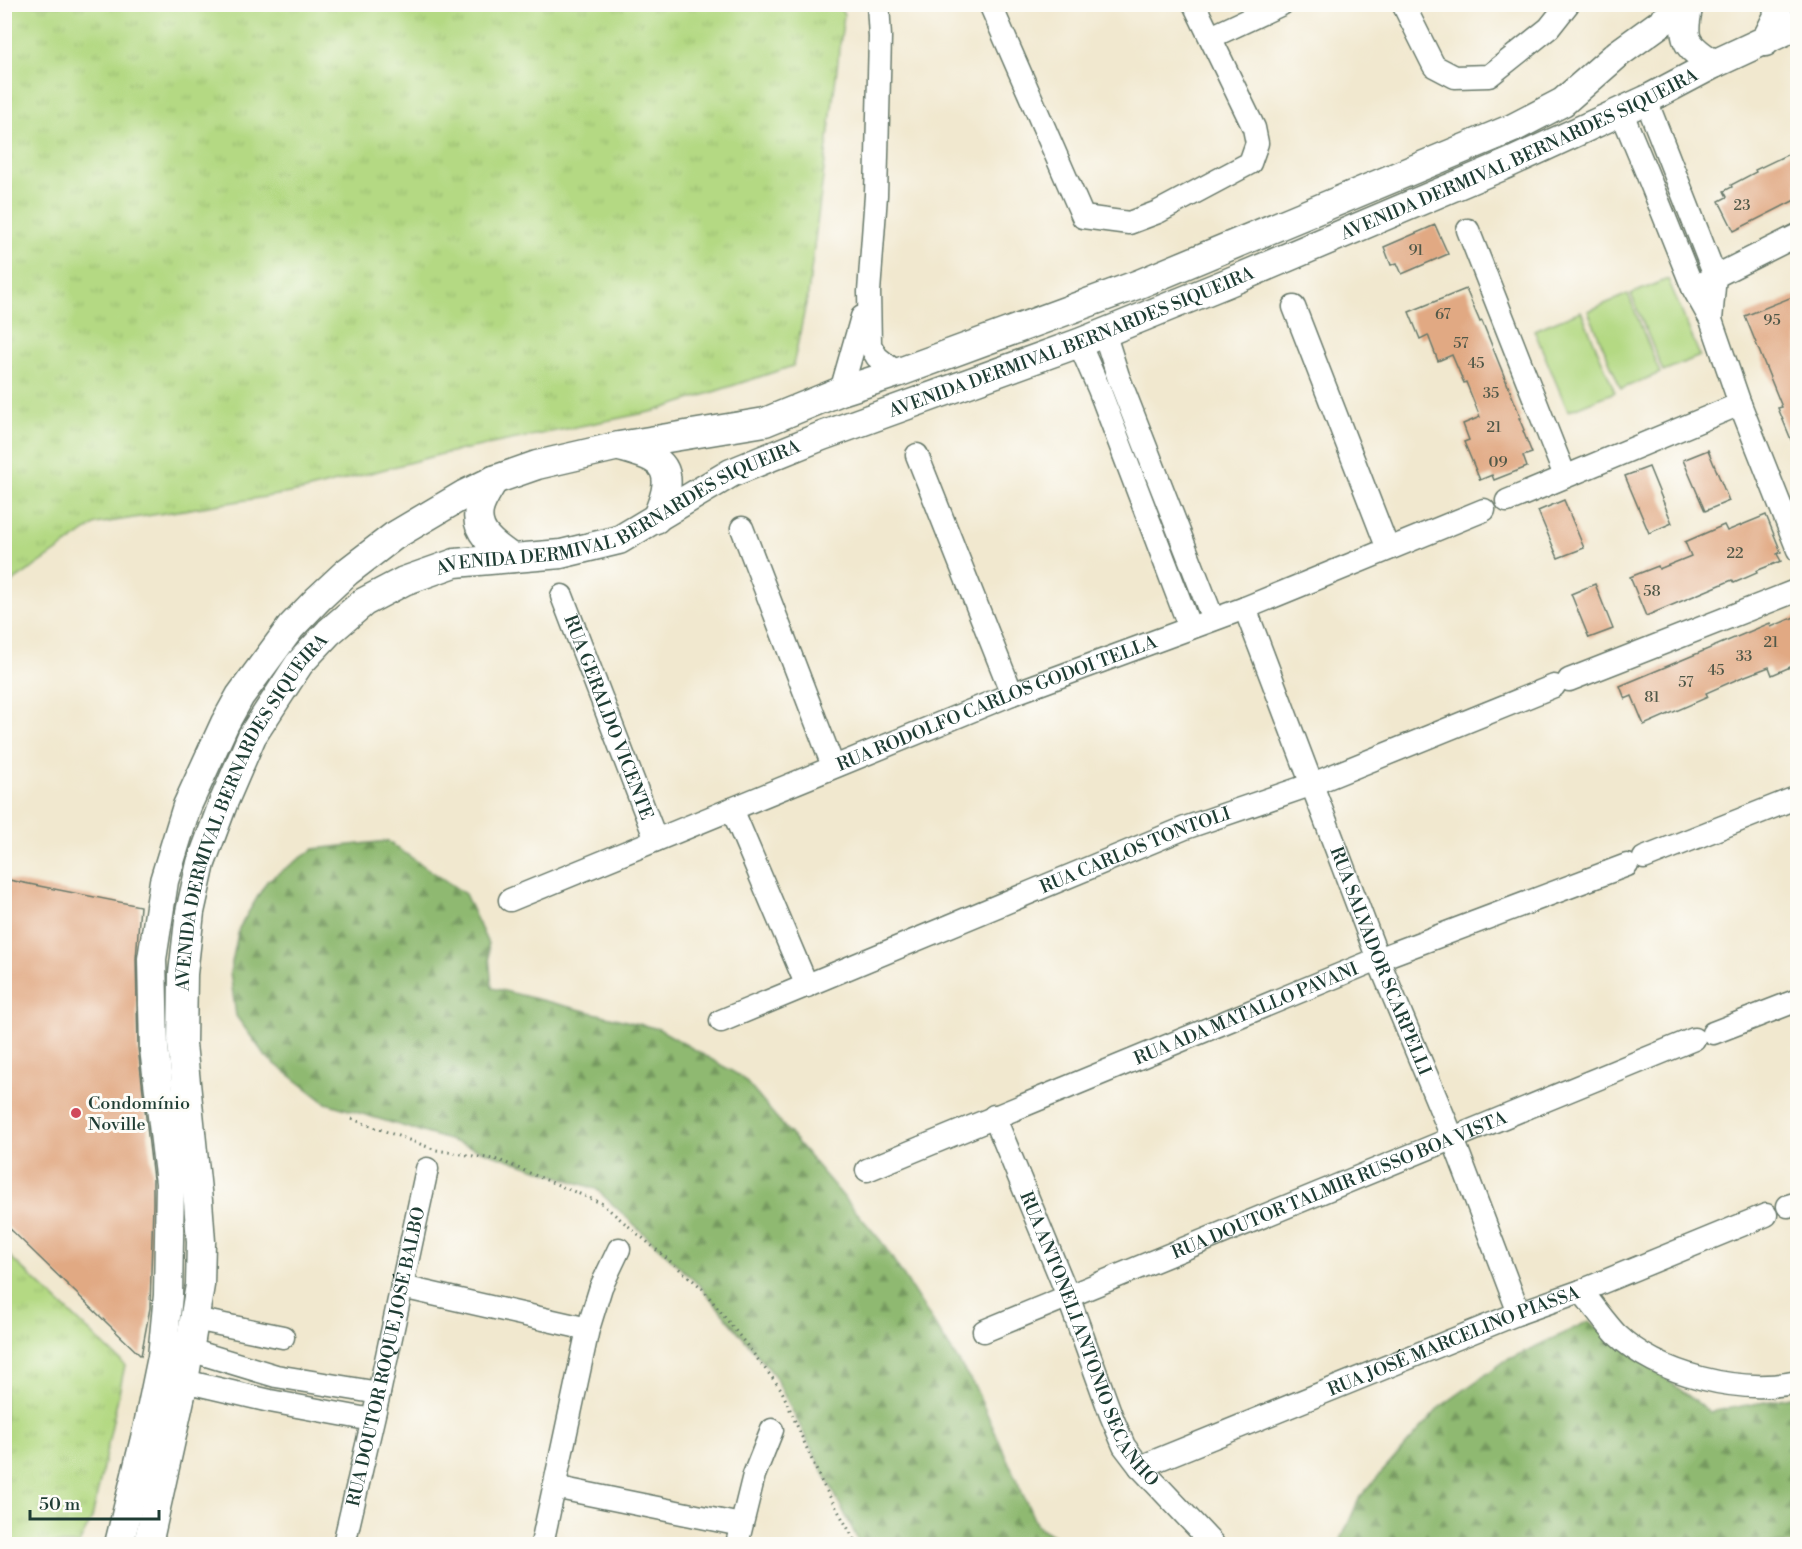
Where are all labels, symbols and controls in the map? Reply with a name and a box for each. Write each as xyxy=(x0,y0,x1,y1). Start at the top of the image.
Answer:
street label: AVENIDA DERMIVAL BERNARDES SIQUEIRA xyxy=(1336,63,1702,245)
house number: 23 xyxy=(1734,196,1750,215)
house number: 91 xyxy=(1408,241,1424,260)
street label: AVENIDA DERMIVAL BERNARDES SIQUEIRA xyxy=(884,261,1258,423)
house number: 67 xyxy=(1435,305,1451,324)
house number: 95 xyxy=(1763,311,1781,330)
house number: 57 xyxy=(1453,334,1469,353)
house number: 45 xyxy=(1467,354,1485,373)
house number: 35 xyxy=(1483,384,1499,403)
house number: 21 xyxy=(1486,418,1502,437)
street label: AVENIDA DERMIVAL BERNARDES SIQUEIRA xyxy=(432,434,804,581)
house number: 09 xyxy=(1488,453,1508,472)
house number: 22 xyxy=(1726,544,1744,563)
house number: 58 xyxy=(1643,582,1661,601)
street label: RUA GERALDO VICENTE xyxy=(559,612,659,823)
street label: AVENIDA DERMIVAL BERNARDES SIQUEIRA xyxy=(171,629,333,992)
street label: RUA RODOLFO CARLOS GODOI TELLA xyxy=(833,630,1161,776)
house number: 21 xyxy=(1763,633,1779,652)
house number: 33 xyxy=(1736,647,1752,666)
house number: 45 xyxy=(1707,661,1725,680)
house number: 57 xyxy=(1678,673,1694,692)
house number: 81 xyxy=(1644,688,1660,707)
street label: RUA CARLOS TONTOLI xyxy=(1036,802,1234,899)
street label: RUA SALVADOR SCARPELLI xyxy=(1325,843,1437,1079)
street label: RUA ADA MATALLO PAVANI xyxy=(1130,957,1362,1070)
place label: Condomínio Noville xyxy=(88,1092,190,1136)
marker: Condomínio Noville xyxy=(69,1106,83,1120)
street label: RUA DOUTOR TALMIR RUSSO BOA VISTA xyxy=(1168,1106,1511,1264)
street label: RUA ANTONELI ANTONIO SECANHO xyxy=(1015,1188,1164,1491)
street label: RUA DOUTOR ROQUE JOSÉ BALBO xyxy=(342,1205,430,1509)
street label: RUA JOSÉ MARCELINO PIASSA xyxy=(1324,1281,1583,1401)
scale bar xyxy=(30,1483,159,1521)
text: 50 m xyxy=(39,1493,81,1516)

